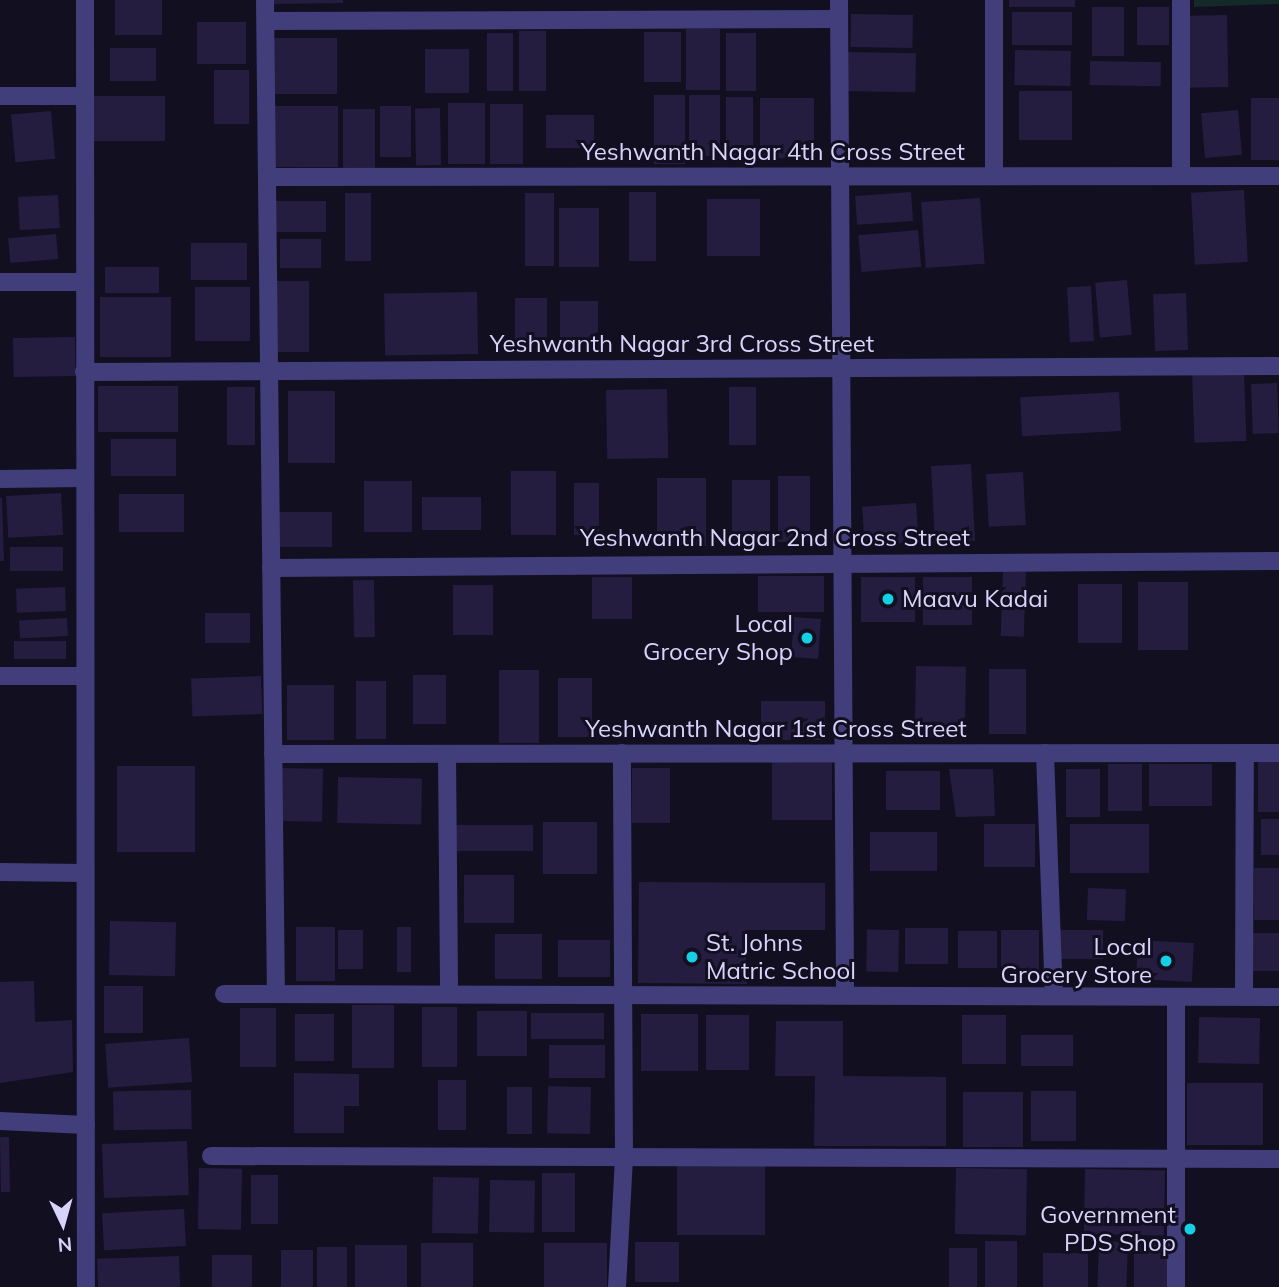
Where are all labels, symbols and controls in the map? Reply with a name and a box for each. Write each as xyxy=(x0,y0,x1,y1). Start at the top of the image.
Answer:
street label: Yeshwanth Nagar 4th Cross Street xyxy=(581,138,965,166)
street label: Yeshwanth Nagar 3rd Cross Street xyxy=(490,330,874,358)
street label: Yeshwanth Nagar 2nd Cross Street xyxy=(580,524,970,552)
place label: Maavu Kadai xyxy=(902,585,1048,613)
marker: Maavu Kadai xyxy=(880,591,896,607)
place label: Local Grocery Shop xyxy=(643,610,793,666)
marker: Local Grocery Shop xyxy=(799,630,815,646)
street label: Yeshwanth Nagar 1st Cross Street xyxy=(585,715,967,743)
place label: St. Johns Matric School xyxy=(706,929,856,985)
place label: Local Grocery Store xyxy=(1001,933,1152,989)
marker: St. Johns Matric School xyxy=(684,949,700,965)
marker: Local Grocery Store xyxy=(1158,953,1174,969)
north arrow xyxy=(28,1189,98,1259)
place label: Government PDS Shop xyxy=(1040,1201,1176,1257)
marker: Government PDS Shop xyxy=(1182,1221,1198,1237)
text: N xyxy=(57,1232,73,1257)

